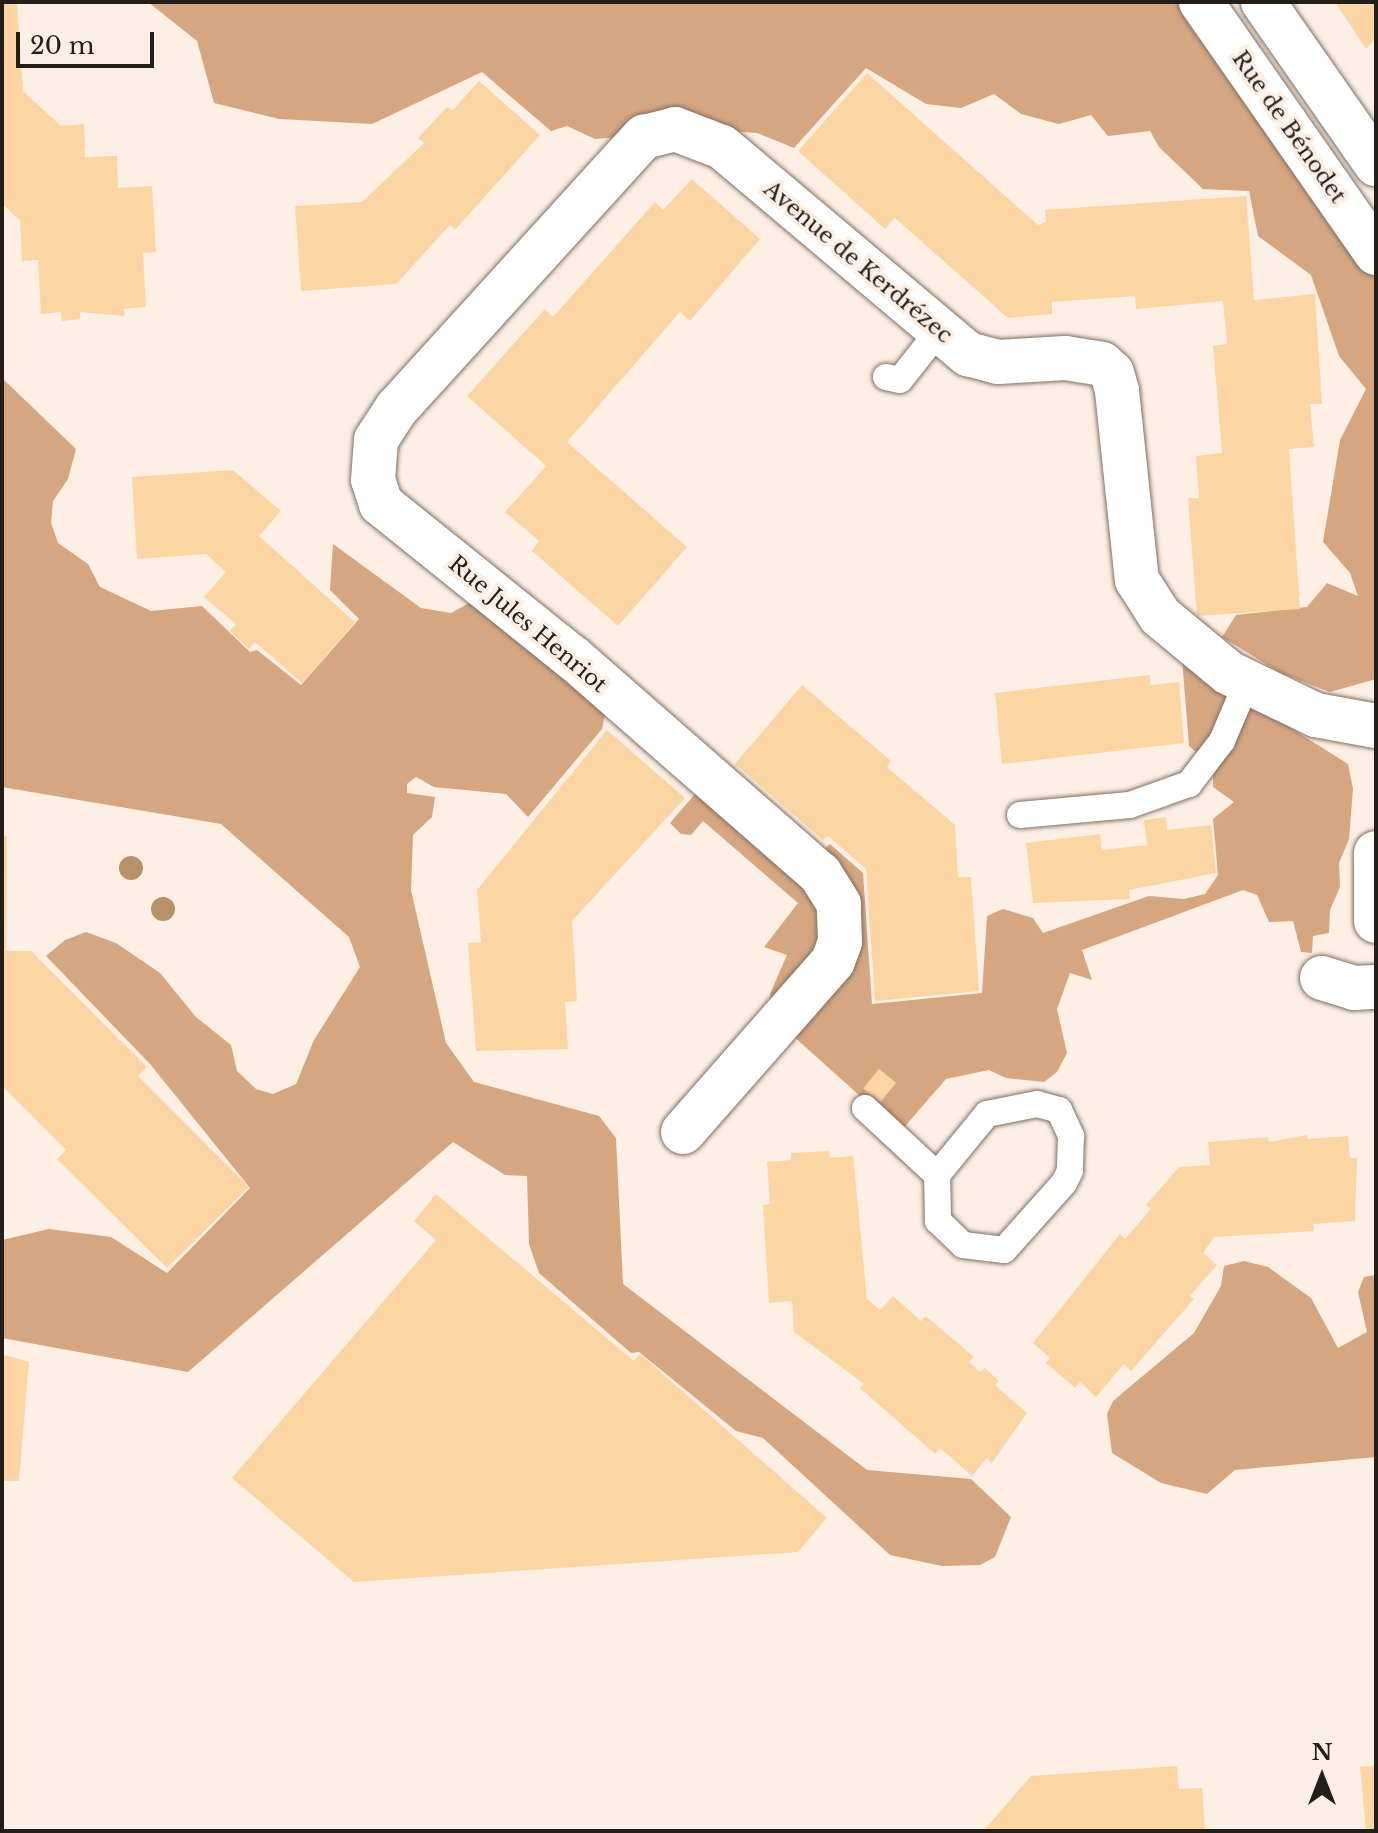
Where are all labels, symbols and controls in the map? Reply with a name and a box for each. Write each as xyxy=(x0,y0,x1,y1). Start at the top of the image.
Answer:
scale bar xyxy=(20,16,158,66)
text: 20 m xyxy=(30,31,95,60)
street label: Rue de Bénodet xyxy=(1227,46,1351,208)
street label: Avenue de Kerdrézec xyxy=(758,175,958,349)
street label: Rue Jules Henriot xyxy=(444,550,612,698)
north arrow xyxy=(1282,1737,1362,1817)
text: N xyxy=(1312,1739,1332,1766)

